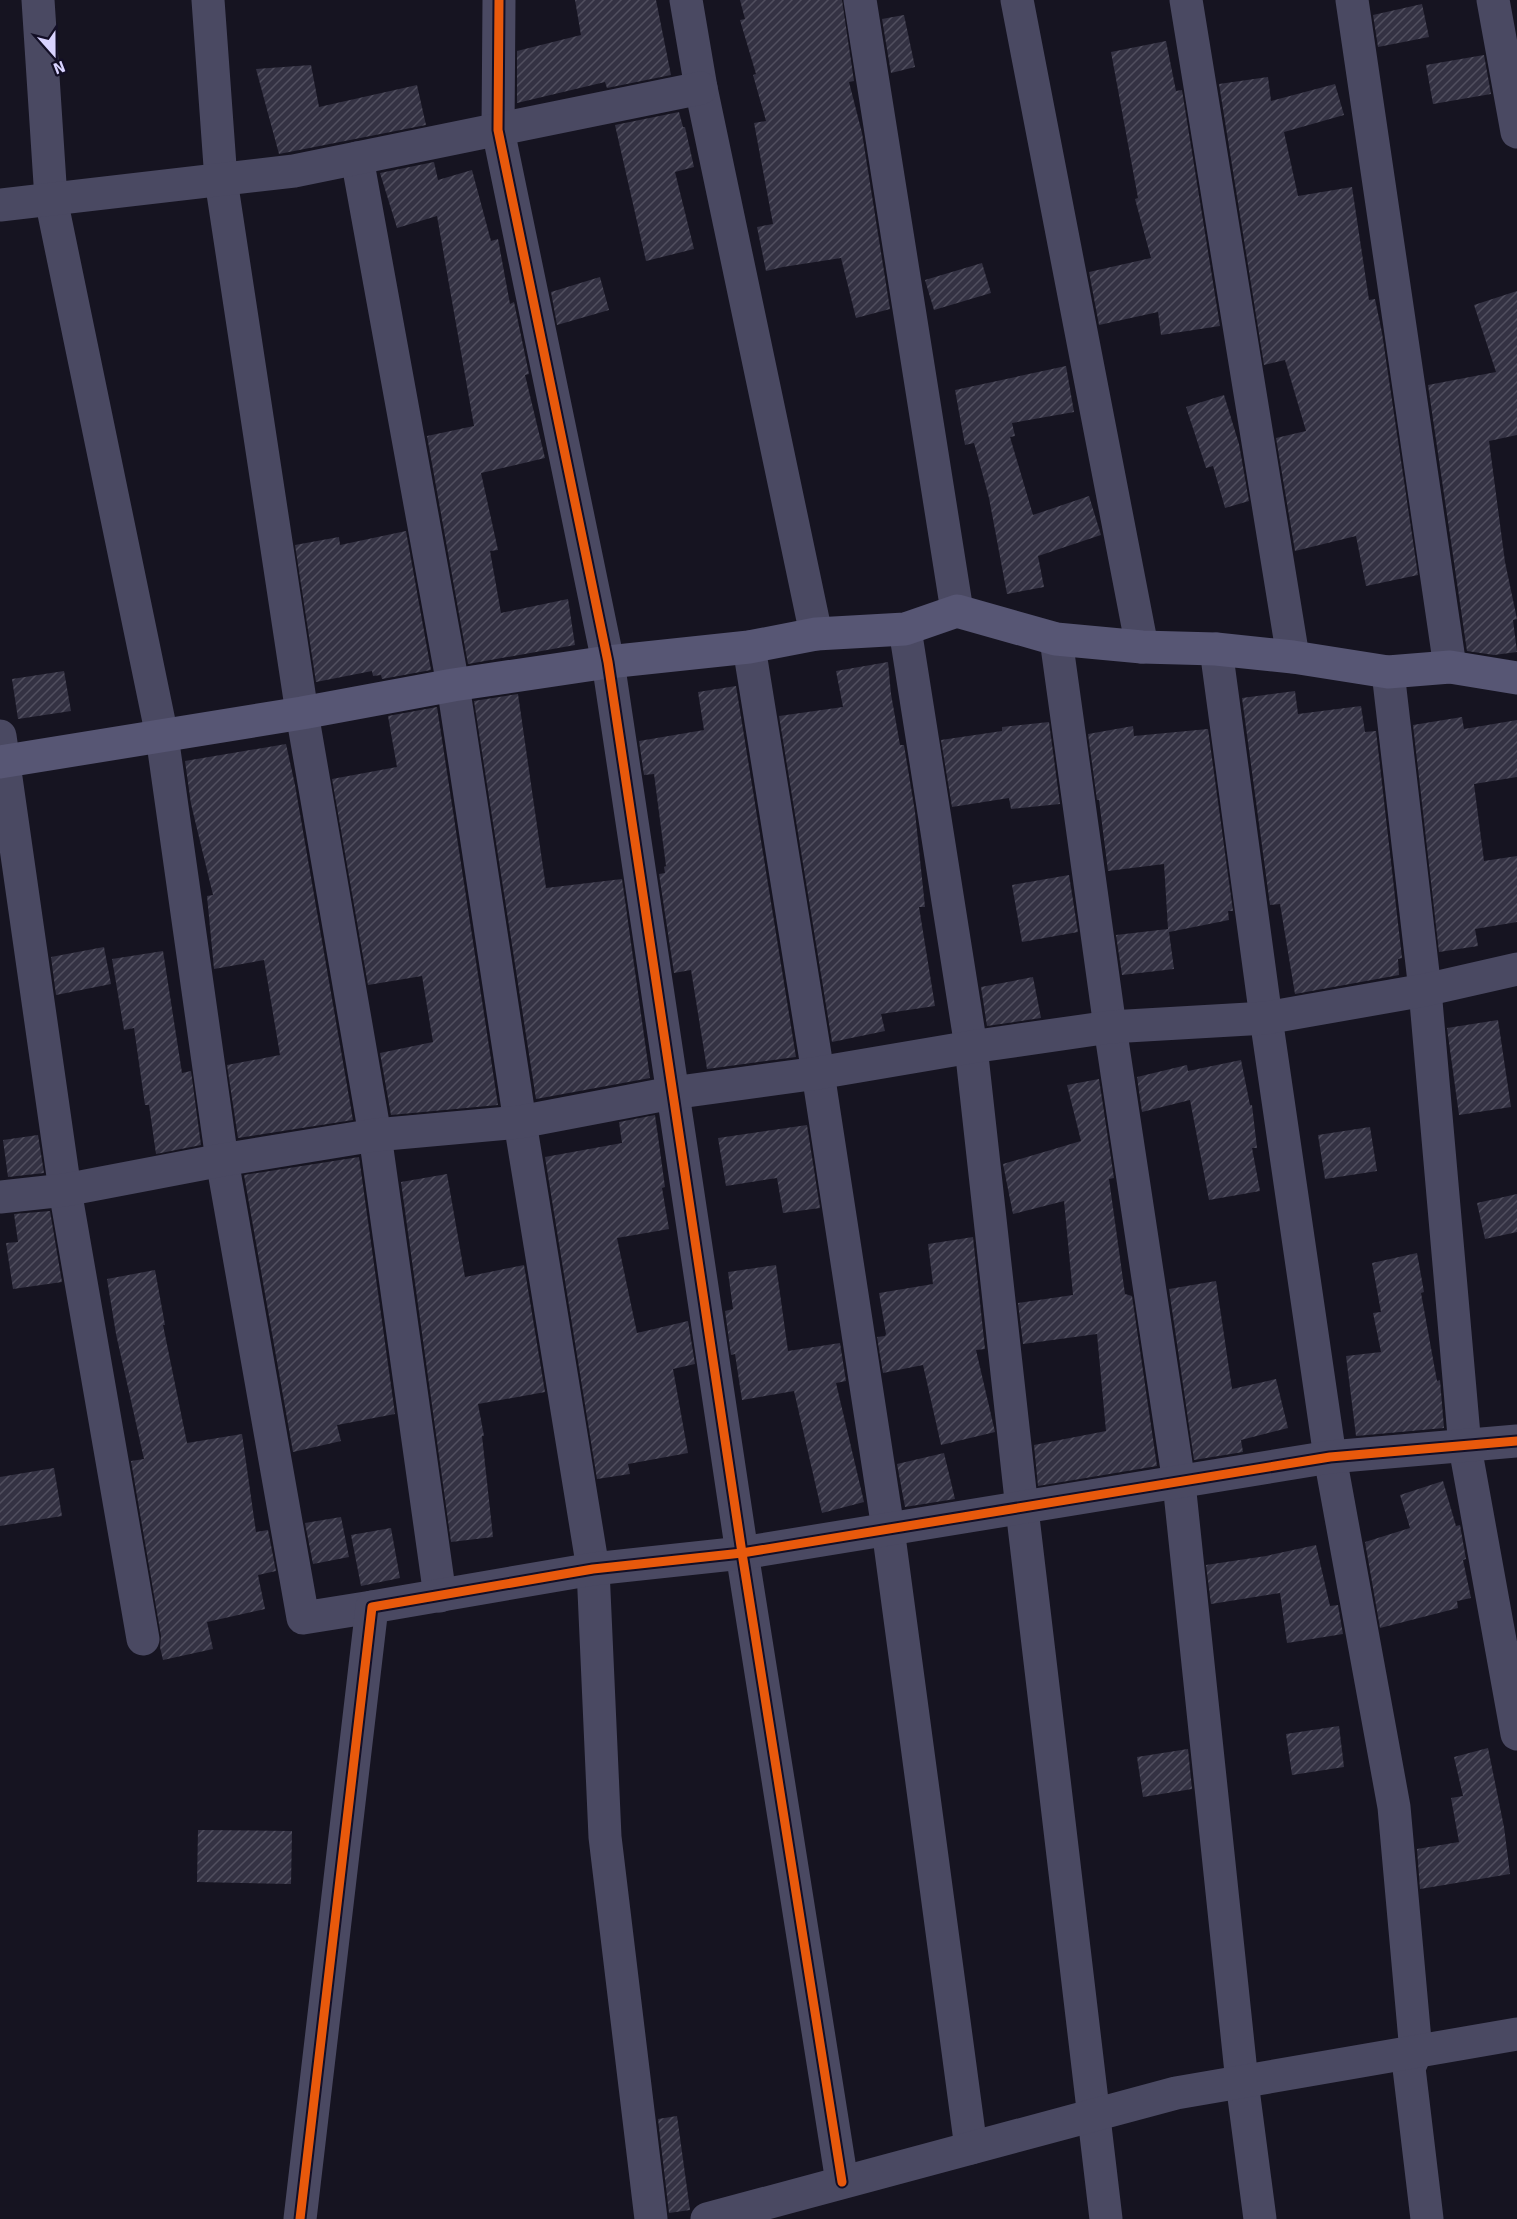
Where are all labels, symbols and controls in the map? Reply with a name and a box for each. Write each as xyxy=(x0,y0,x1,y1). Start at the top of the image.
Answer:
north arrow xyxy=(24,24,84,84)
text: N xyxy=(50,56,68,78)

